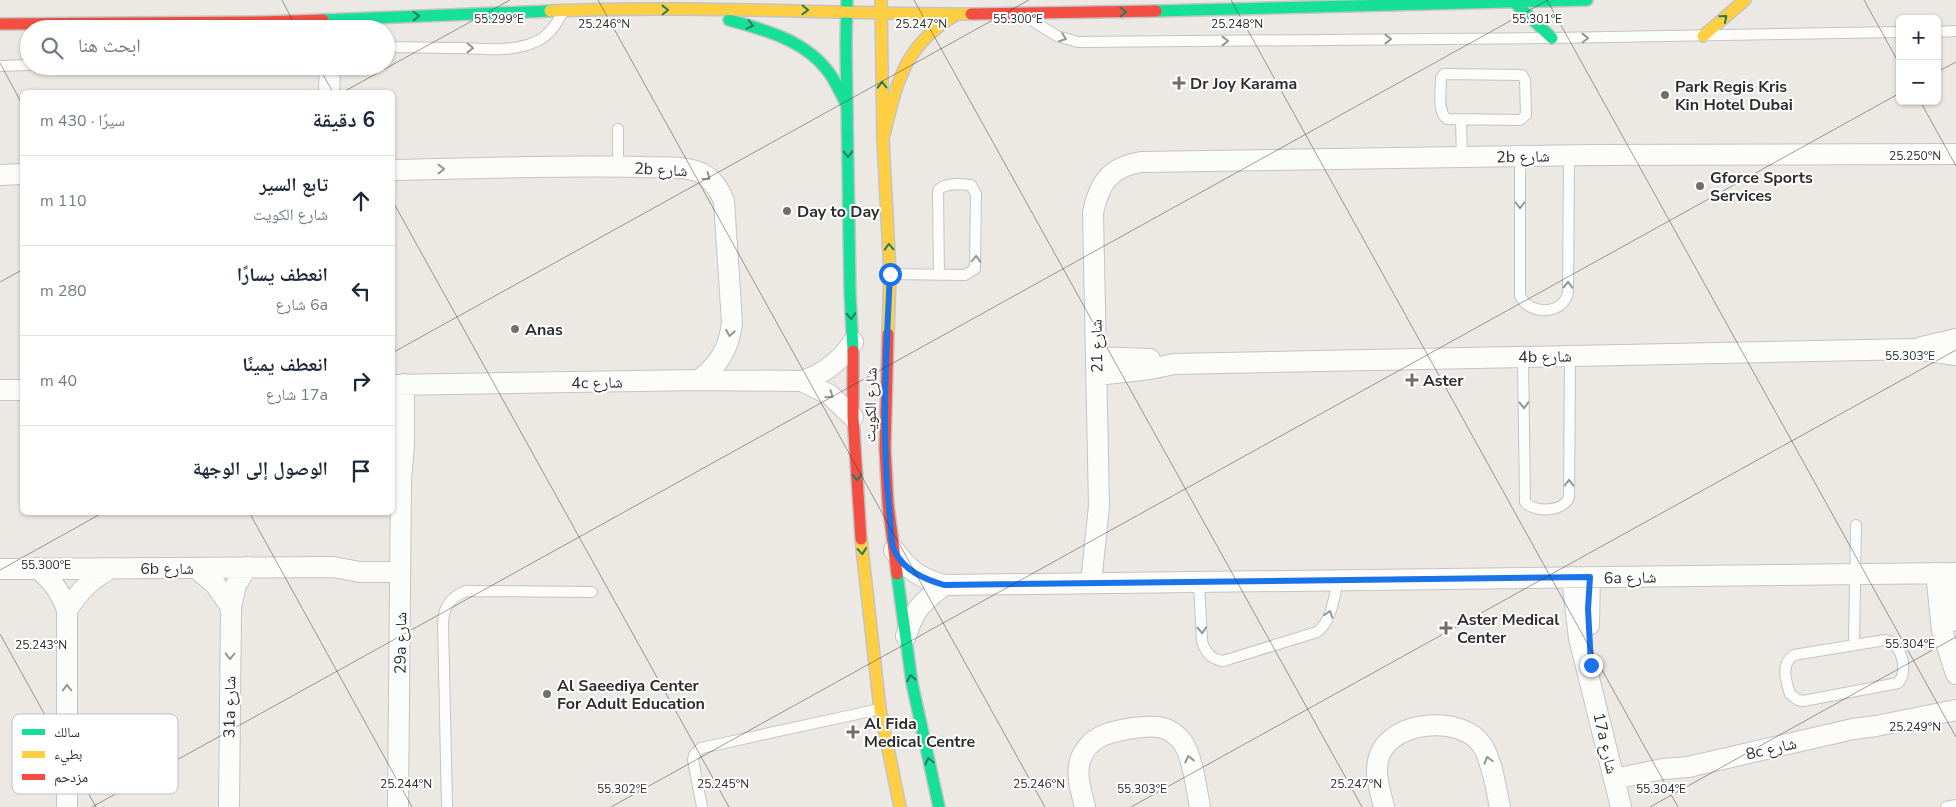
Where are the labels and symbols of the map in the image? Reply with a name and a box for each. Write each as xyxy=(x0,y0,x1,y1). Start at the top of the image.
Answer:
one-way arrow xyxy=(662,5,669,15)
one-way arrow xyxy=(801,5,809,16)
one-way arrow xyxy=(1119,6,1127,17)
one-way arrow xyxy=(412,10,420,21)
text: 55.299°E xyxy=(474,11,524,27)
text: 55.300°E xyxy=(993,11,1043,27)
text: 55.301°E xyxy=(1512,11,1562,27)
one-way arrow xyxy=(1718,15,1727,24)
text: 25.246°N xyxy=(578,16,630,32)
text: 25.247°N xyxy=(895,16,947,32)
text: 25.248°N xyxy=(1211,16,1263,32)
one-way arrow xyxy=(746,19,755,30)
one-way arrow xyxy=(1059,32,1067,42)
one-way arrow xyxy=(1582,33,1589,43)
one-way arrow xyxy=(1384,34,1392,45)
one-way arrow xyxy=(1222,36,1229,46)
one-way arrow xyxy=(466,43,474,54)
place label: Dr Joy Karama xyxy=(1190,73,1297,95)
marker: Dr Joy Karama xyxy=(1172,76,1186,90)
place label: Park Regis Kris Kin Hotel Dubai xyxy=(1675,76,1793,116)
one-way arrow xyxy=(877,81,887,88)
marker: Park Regis Kris Kin Hotel Dubai xyxy=(1659,89,1671,101)
street label: 2b شارع xyxy=(1496,146,1550,168)
text: 25.250°N xyxy=(1889,148,1941,164)
one-way arrow xyxy=(843,150,853,158)
street label: 2b شارع xyxy=(634,158,688,182)
one-way arrow xyxy=(438,164,445,174)
place label: Gforce Sports Services xyxy=(1710,167,1813,207)
one-way arrow xyxy=(701,171,710,180)
marker: Gforce Sports Services xyxy=(1694,180,1706,192)
place label: Day to Day xyxy=(797,201,880,223)
one-way arrow xyxy=(1515,202,1525,209)
marker: Day to Day xyxy=(781,205,793,217)
one-way arrow xyxy=(884,243,894,251)
one-way arrow xyxy=(971,255,982,263)
route start xyxy=(879,263,902,286)
one-way arrow xyxy=(1563,280,1573,288)
one-way arrow xyxy=(846,313,857,321)
place label: Anas xyxy=(525,319,563,341)
street label: شارع 21 xyxy=(1086,319,1108,373)
marker: Anas xyxy=(509,323,521,335)
one-way arrow xyxy=(726,328,736,337)
street label: 4b شارع xyxy=(1518,346,1572,368)
text: 55.303°E xyxy=(1885,348,1935,364)
street label: شارع الكويت xyxy=(859,367,883,443)
place label: Aster xyxy=(1423,370,1464,392)
street label: 4c شارع xyxy=(571,372,623,394)
marker: Aster xyxy=(1405,373,1419,387)
one-way arrow xyxy=(824,389,833,398)
one-way arrow xyxy=(1519,402,1529,409)
one-way arrow xyxy=(851,473,862,481)
one-way arrow xyxy=(1564,479,1574,486)
one-way arrow xyxy=(856,548,867,556)
text: 55.300°E xyxy=(21,557,71,573)
street label: 6b شارع xyxy=(140,558,194,580)
street label: 6a شارع xyxy=(1604,567,1657,589)
place label: Aster Medical Center xyxy=(1457,609,1559,649)
one-way arrow xyxy=(1323,610,1333,619)
street label: 29a شارع xyxy=(389,612,413,674)
marker: Aster Medical Center xyxy=(1439,621,1453,635)
one-way arrow xyxy=(1196,627,1207,635)
text: 55.304°E xyxy=(1885,636,1935,652)
text: 25.243°N xyxy=(15,637,67,653)
one-way arrow xyxy=(225,652,236,660)
route end xyxy=(1580,654,1603,677)
one-way arrow xyxy=(907,673,917,682)
place label: Al Saeediya Center For Adult Education xyxy=(557,675,705,715)
street label: 31a شارع xyxy=(218,676,242,738)
one-way arrow xyxy=(62,684,72,692)
marker: Al Saeediya Center For Adult Education xyxy=(541,688,553,700)
street label: 17a شارع xyxy=(1587,710,1623,776)
place label: Al Fida Medical Centre xyxy=(864,713,976,753)
legend xyxy=(12,714,178,794)
text: 25.249°N xyxy=(1889,719,1941,735)
text: سالك xyxy=(54,723,80,742)
marker: Al Fida Medical Centre xyxy=(846,725,860,739)
street label: 8c شارع xyxy=(1744,732,1799,765)
text: بطيء xyxy=(54,745,83,766)
one-way arrow xyxy=(1184,755,1195,764)
one-way arrow xyxy=(1483,756,1493,765)
one-way arrow xyxy=(924,757,935,766)
text: مزدحم xyxy=(54,768,88,787)
text: 25.244°N xyxy=(380,776,432,792)
text: 25.245°N xyxy=(697,776,749,792)
text: 25.246°N xyxy=(1013,776,1065,792)
text: 25.247°N xyxy=(1330,776,1382,792)
text: 55.302°E xyxy=(597,781,647,797)
text: 55.303°E xyxy=(1117,781,1167,797)
text: 55.304°E xyxy=(1636,781,1686,797)

